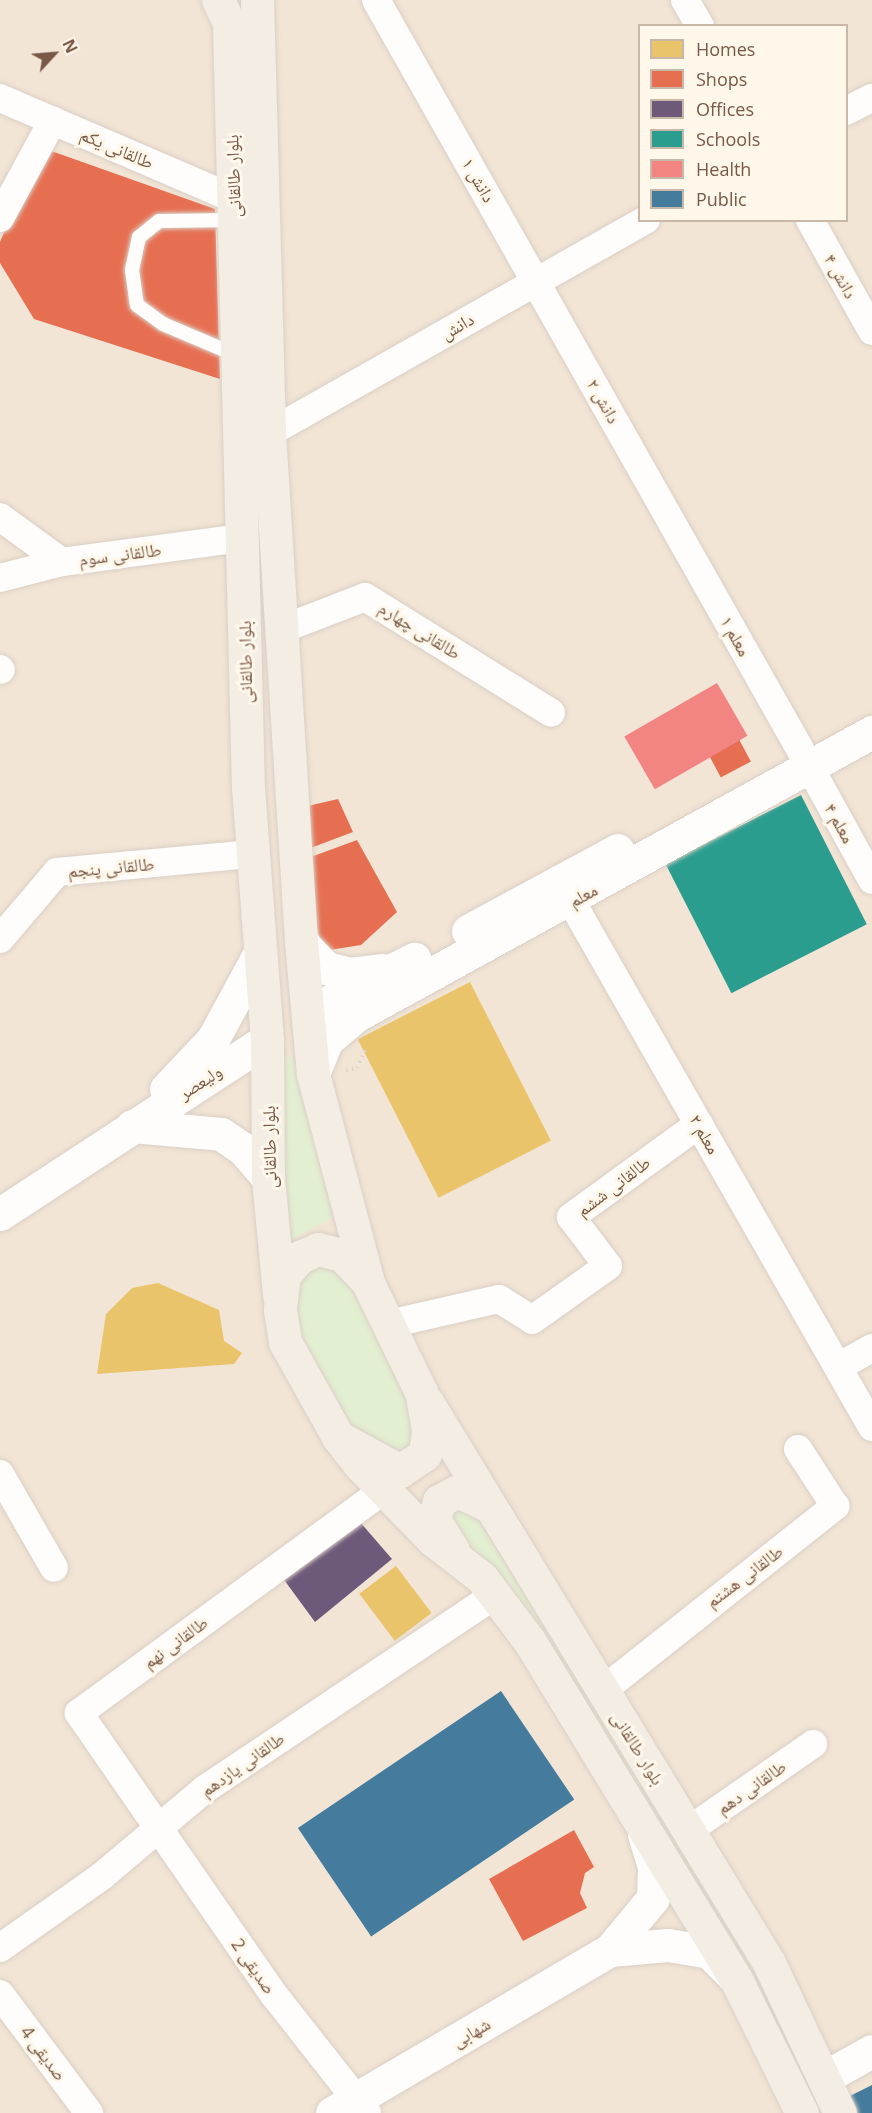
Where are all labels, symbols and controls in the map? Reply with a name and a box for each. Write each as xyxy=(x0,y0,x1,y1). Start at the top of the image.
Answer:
north arrow xyxy=(24,24,84,84)
legend xyxy=(638,24,848,222)
text: N xyxy=(57,35,83,57)
text: Homes xyxy=(696,37,755,61)
text: Shops xyxy=(696,67,747,91)
text: Offices xyxy=(696,97,754,121)
street label: طالقانی یکم xyxy=(77,123,157,173)
text: Schools xyxy=(696,127,760,151)
street label: بلوار طالقانی xyxy=(221,134,245,218)
street label: دانش ١ xyxy=(458,154,500,206)
text: Health xyxy=(696,157,751,181)
text: Public xyxy=(696,187,747,211)
street label: دانش ۴ xyxy=(820,250,862,302)
street label: دانش xyxy=(436,308,478,344)
street label: دانش ٢ xyxy=(583,375,625,427)
street label: طالقانی سوم xyxy=(78,538,162,570)
street label: طالقانی چهارم xyxy=(375,596,465,664)
street label: معلم ١ xyxy=(716,612,756,660)
street label: بلوار طالقانی xyxy=(233,620,257,704)
street label: معلم ۴ xyxy=(820,799,860,847)
street label: طالقانی پنجم xyxy=(67,852,155,882)
street label: معلم xyxy=(565,878,601,912)
street label: ولیعصر xyxy=(174,1060,226,1104)
street label: بلوار طالقانی xyxy=(257,1105,281,1189)
street label: معلم ٢ xyxy=(685,1110,725,1158)
street label: طالقانی ششم xyxy=(572,1151,654,1221)
street label: طالقانی هشتم xyxy=(701,1540,787,1612)
street label: طالقانی نهم xyxy=(138,1611,212,1673)
street label: بلوار طالقانی xyxy=(607,1707,669,1789)
street label: طالقانی یازدهم xyxy=(196,1727,288,1801)
street label: طالقانی دهم xyxy=(712,1755,790,1819)
street label: صدیقی 2 xyxy=(227,1934,281,1998)
street label: شهابی xyxy=(448,2013,494,2051)
street label: صدیقی 4 xyxy=(16,2021,72,2085)

